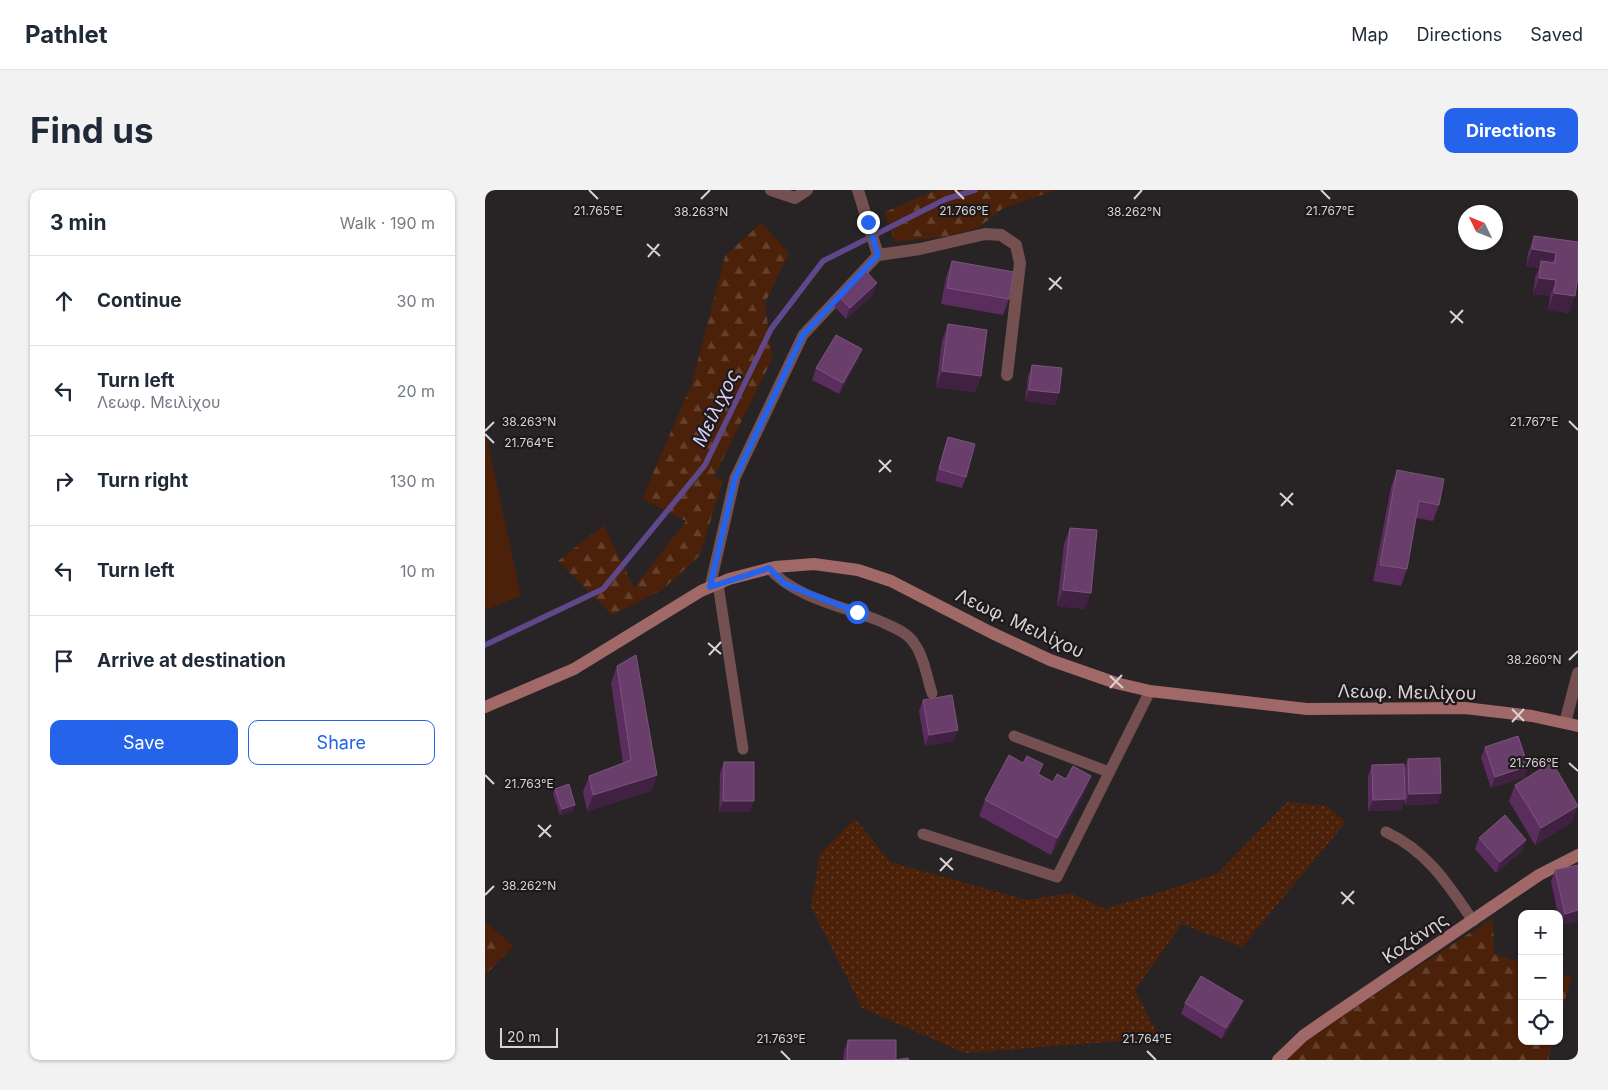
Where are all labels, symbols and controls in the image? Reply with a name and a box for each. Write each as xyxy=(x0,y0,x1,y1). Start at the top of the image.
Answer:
text: Pathlet xyxy=(25,20,108,49)
text: Map xyxy=(1351,24,1389,45)
text: Directions xyxy=(1417,24,1502,45)
text: Saved xyxy=(1530,24,1583,45)
button: Directions xyxy=(1444,108,1578,153)
text: Find us xyxy=(30,109,154,151)
text: 21.765°E xyxy=(573,203,623,218)
text: 21.766°E xyxy=(939,203,989,218)
text: 21.767°E xyxy=(1305,203,1355,218)
text: 38.263°N xyxy=(674,204,728,219)
text: 38.262°N xyxy=(1107,204,1161,219)
north arrow xyxy=(1458,205,1503,250)
text: 3 min xyxy=(50,210,106,235)
route end xyxy=(857,211,880,234)
text: Walk · 190 m xyxy=(340,213,435,233)
icon: ahead xyxy=(50,287,78,315)
text: Continue xyxy=(97,289,182,312)
text: 30 m xyxy=(397,291,435,311)
water label: Μείλιχος xyxy=(687,365,745,450)
text: Turn left xyxy=(97,369,175,392)
icon: left xyxy=(50,377,78,405)
text: 20 m xyxy=(397,381,435,401)
text: Λεωφ. Μειλίχου xyxy=(97,392,220,412)
text: 38.263°N xyxy=(502,414,556,429)
text: 21.767°E xyxy=(1509,414,1559,429)
text: 21.764°E xyxy=(504,435,554,450)
icon: right xyxy=(50,467,78,495)
text: Turn right xyxy=(97,469,188,492)
text: 130 m xyxy=(390,471,435,491)
icon: left xyxy=(50,557,78,585)
text: Turn left xyxy=(97,559,175,582)
text: 10 m xyxy=(400,561,435,581)
street label: Λεωφ. Μειλίχου xyxy=(953,584,1087,662)
route start xyxy=(846,601,869,624)
icon: arrive xyxy=(50,647,78,675)
text: Arrive at destination xyxy=(97,649,286,672)
text: 38.260°N xyxy=(1507,652,1561,667)
street label: Λεωφ. Μειλίχου xyxy=(1337,680,1477,704)
button: Save xyxy=(50,720,238,765)
button: Share xyxy=(248,720,435,765)
text: 21.766°E xyxy=(1509,755,1559,770)
text: 21.763°E xyxy=(504,776,554,791)
text: 38.262°N xyxy=(502,878,556,893)
street label: Κοζάνης xyxy=(1378,908,1452,968)
map controls xyxy=(1518,910,1563,1045)
button: + xyxy=(1518,910,1563,955)
button: − xyxy=(1518,955,1563,1000)
button: locate xyxy=(1518,1000,1563,1045)
scale bar xyxy=(500,1025,557,1048)
text: 20 m xyxy=(507,1028,541,1045)
text: 21.763°E xyxy=(756,1031,806,1046)
text: 21.764°E xyxy=(1122,1031,1172,1046)

